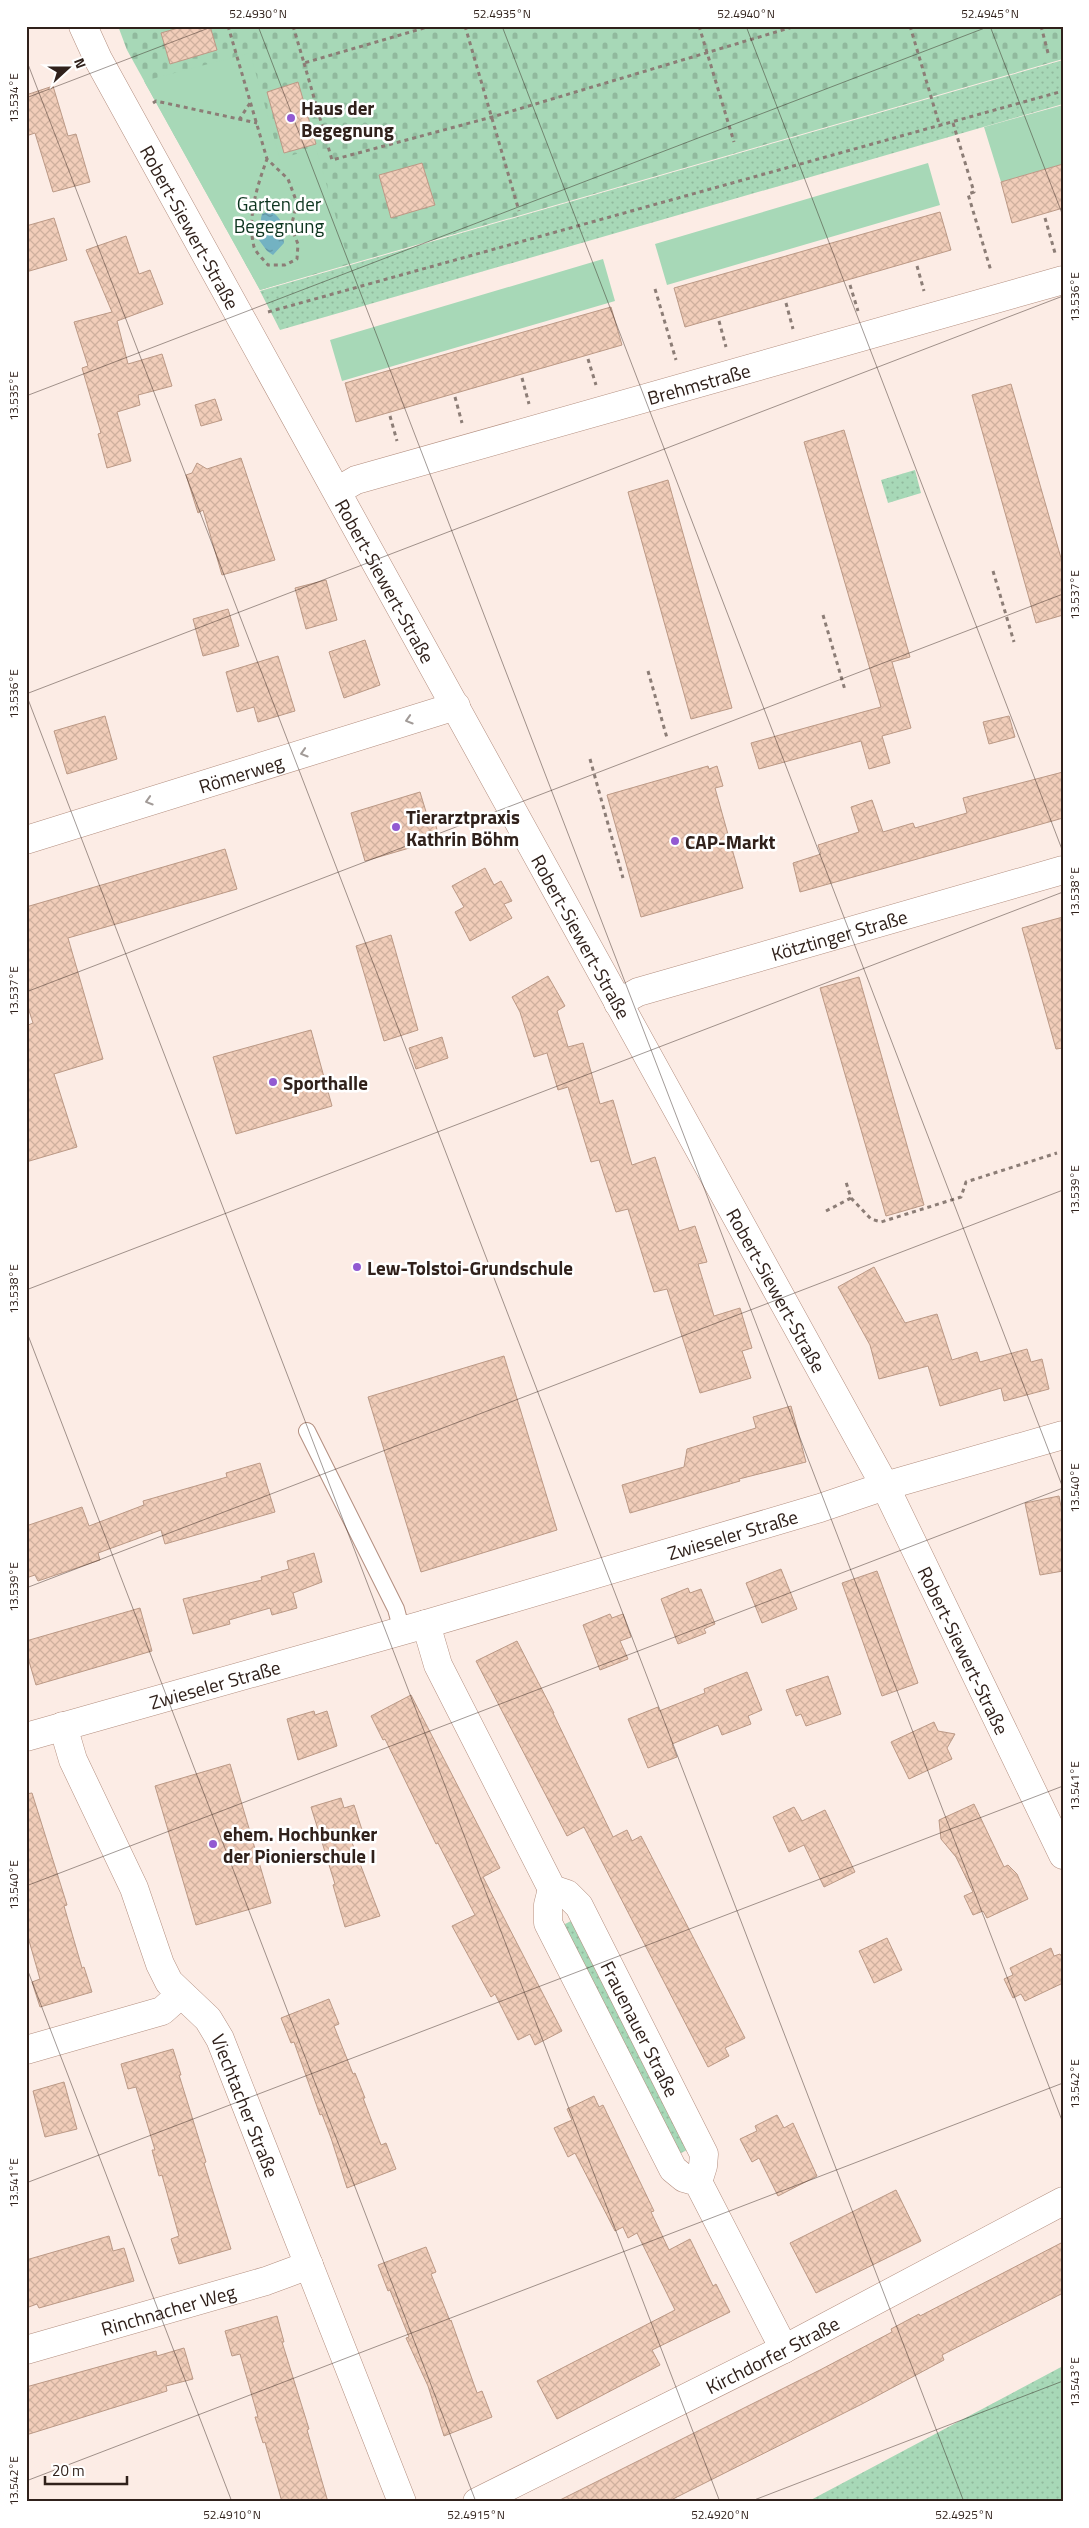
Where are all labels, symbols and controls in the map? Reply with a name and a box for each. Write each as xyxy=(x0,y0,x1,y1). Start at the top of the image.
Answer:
text: 52.4930°N xyxy=(229,4,287,23)
text: 52.4935°N xyxy=(473,4,531,23)
text: 52.4940°N xyxy=(717,4,775,23)
text: 52.4945°N xyxy=(961,4,1019,23)
north arrow xyxy=(42,42,92,92)
text: N xyxy=(69,55,92,71)
text: 13.534°E xyxy=(4,73,23,123)
place label: Haus der Begegnung xyxy=(301,93,394,144)
marker: Haus der Begegnung xyxy=(285,112,297,124)
street label: Robert-Siewert-Straße xyxy=(134,139,248,314)
park label: Garten der Begegnung xyxy=(234,189,325,240)
text: 13.536°E xyxy=(1065,272,1084,322)
street label: Brehmstraße xyxy=(644,355,754,411)
text: 13.535°E xyxy=(4,371,23,421)
street label: Robert-Siewert-Straße xyxy=(329,493,443,668)
text: 13.537°E xyxy=(1065,570,1084,620)
text: 13.536°E xyxy=(4,669,23,719)
one-way arrow xyxy=(406,715,414,725)
street label: Römerweg xyxy=(195,746,287,800)
one-way arrow xyxy=(301,748,309,758)
one-way arrow xyxy=(145,796,154,806)
place label: Tierarztpraxis Kathrin Böhm xyxy=(406,802,520,853)
marker: Tierarztpraxis Kathrin Böhm xyxy=(390,821,402,833)
place label: CAP-Markt xyxy=(685,827,776,856)
marker: CAP-Markt xyxy=(669,835,681,847)
street label: Robert-Siewert-Straße xyxy=(525,849,639,1024)
text: 13.538°E xyxy=(1065,867,1084,917)
street label: Kötztinger Straße xyxy=(768,901,911,968)
text: 13.537°E xyxy=(4,966,23,1016)
place label: Sporthalle xyxy=(283,1068,368,1097)
marker: Sporthalle xyxy=(267,1076,279,1088)
text: 13.539°E xyxy=(1065,1165,1084,1215)
street label: Robert-Siewert-Straße xyxy=(720,1202,834,1377)
place label: Lew-Tolstoi-Grundschule xyxy=(367,1253,573,1282)
marker: Lew-Tolstoi-Grundschule xyxy=(351,1261,363,1273)
text: 13.538°E xyxy=(4,1264,23,1314)
text: 13.540°E xyxy=(1065,1463,1084,1513)
street label: Zwieseler Straße xyxy=(664,1501,801,1567)
street label: Robert-Siewert-Straße xyxy=(911,1561,1017,1739)
text: 13.539°E xyxy=(4,1562,23,1612)
street label: Zwieseler Straße xyxy=(146,1651,283,1716)
text: 13.541°E xyxy=(1065,1761,1084,1811)
place label: ehem. Hochbunker der Pionierschule I xyxy=(223,1819,377,1870)
marker: ehem. Hochbunker der Pionierschule I xyxy=(207,1838,219,1850)
text: 13.540°E xyxy=(4,1860,23,1910)
street label: Frauenauer Straße xyxy=(594,1955,687,2102)
street label: Viechtacher Straße xyxy=(205,2029,287,2181)
text: 13.542°E xyxy=(1065,2059,1084,2109)
text: 13.541°E xyxy=(4,2158,23,2208)
street label: Rinchnacher Weg xyxy=(97,2276,239,2342)
street label: Kirchdorfer Straße xyxy=(700,2308,844,2400)
text: 13.543°E xyxy=(1065,2357,1084,2407)
scale bar xyxy=(45,2453,128,2485)
text: 13.542°E xyxy=(4,2456,23,2506)
text: 20 m xyxy=(52,2459,85,2482)
text: 52.4910°N xyxy=(203,2505,261,2524)
text: 52.4915°N xyxy=(447,2505,505,2524)
text: 52.4920°N xyxy=(691,2505,749,2524)
text: 52.4925°N xyxy=(935,2505,993,2524)

